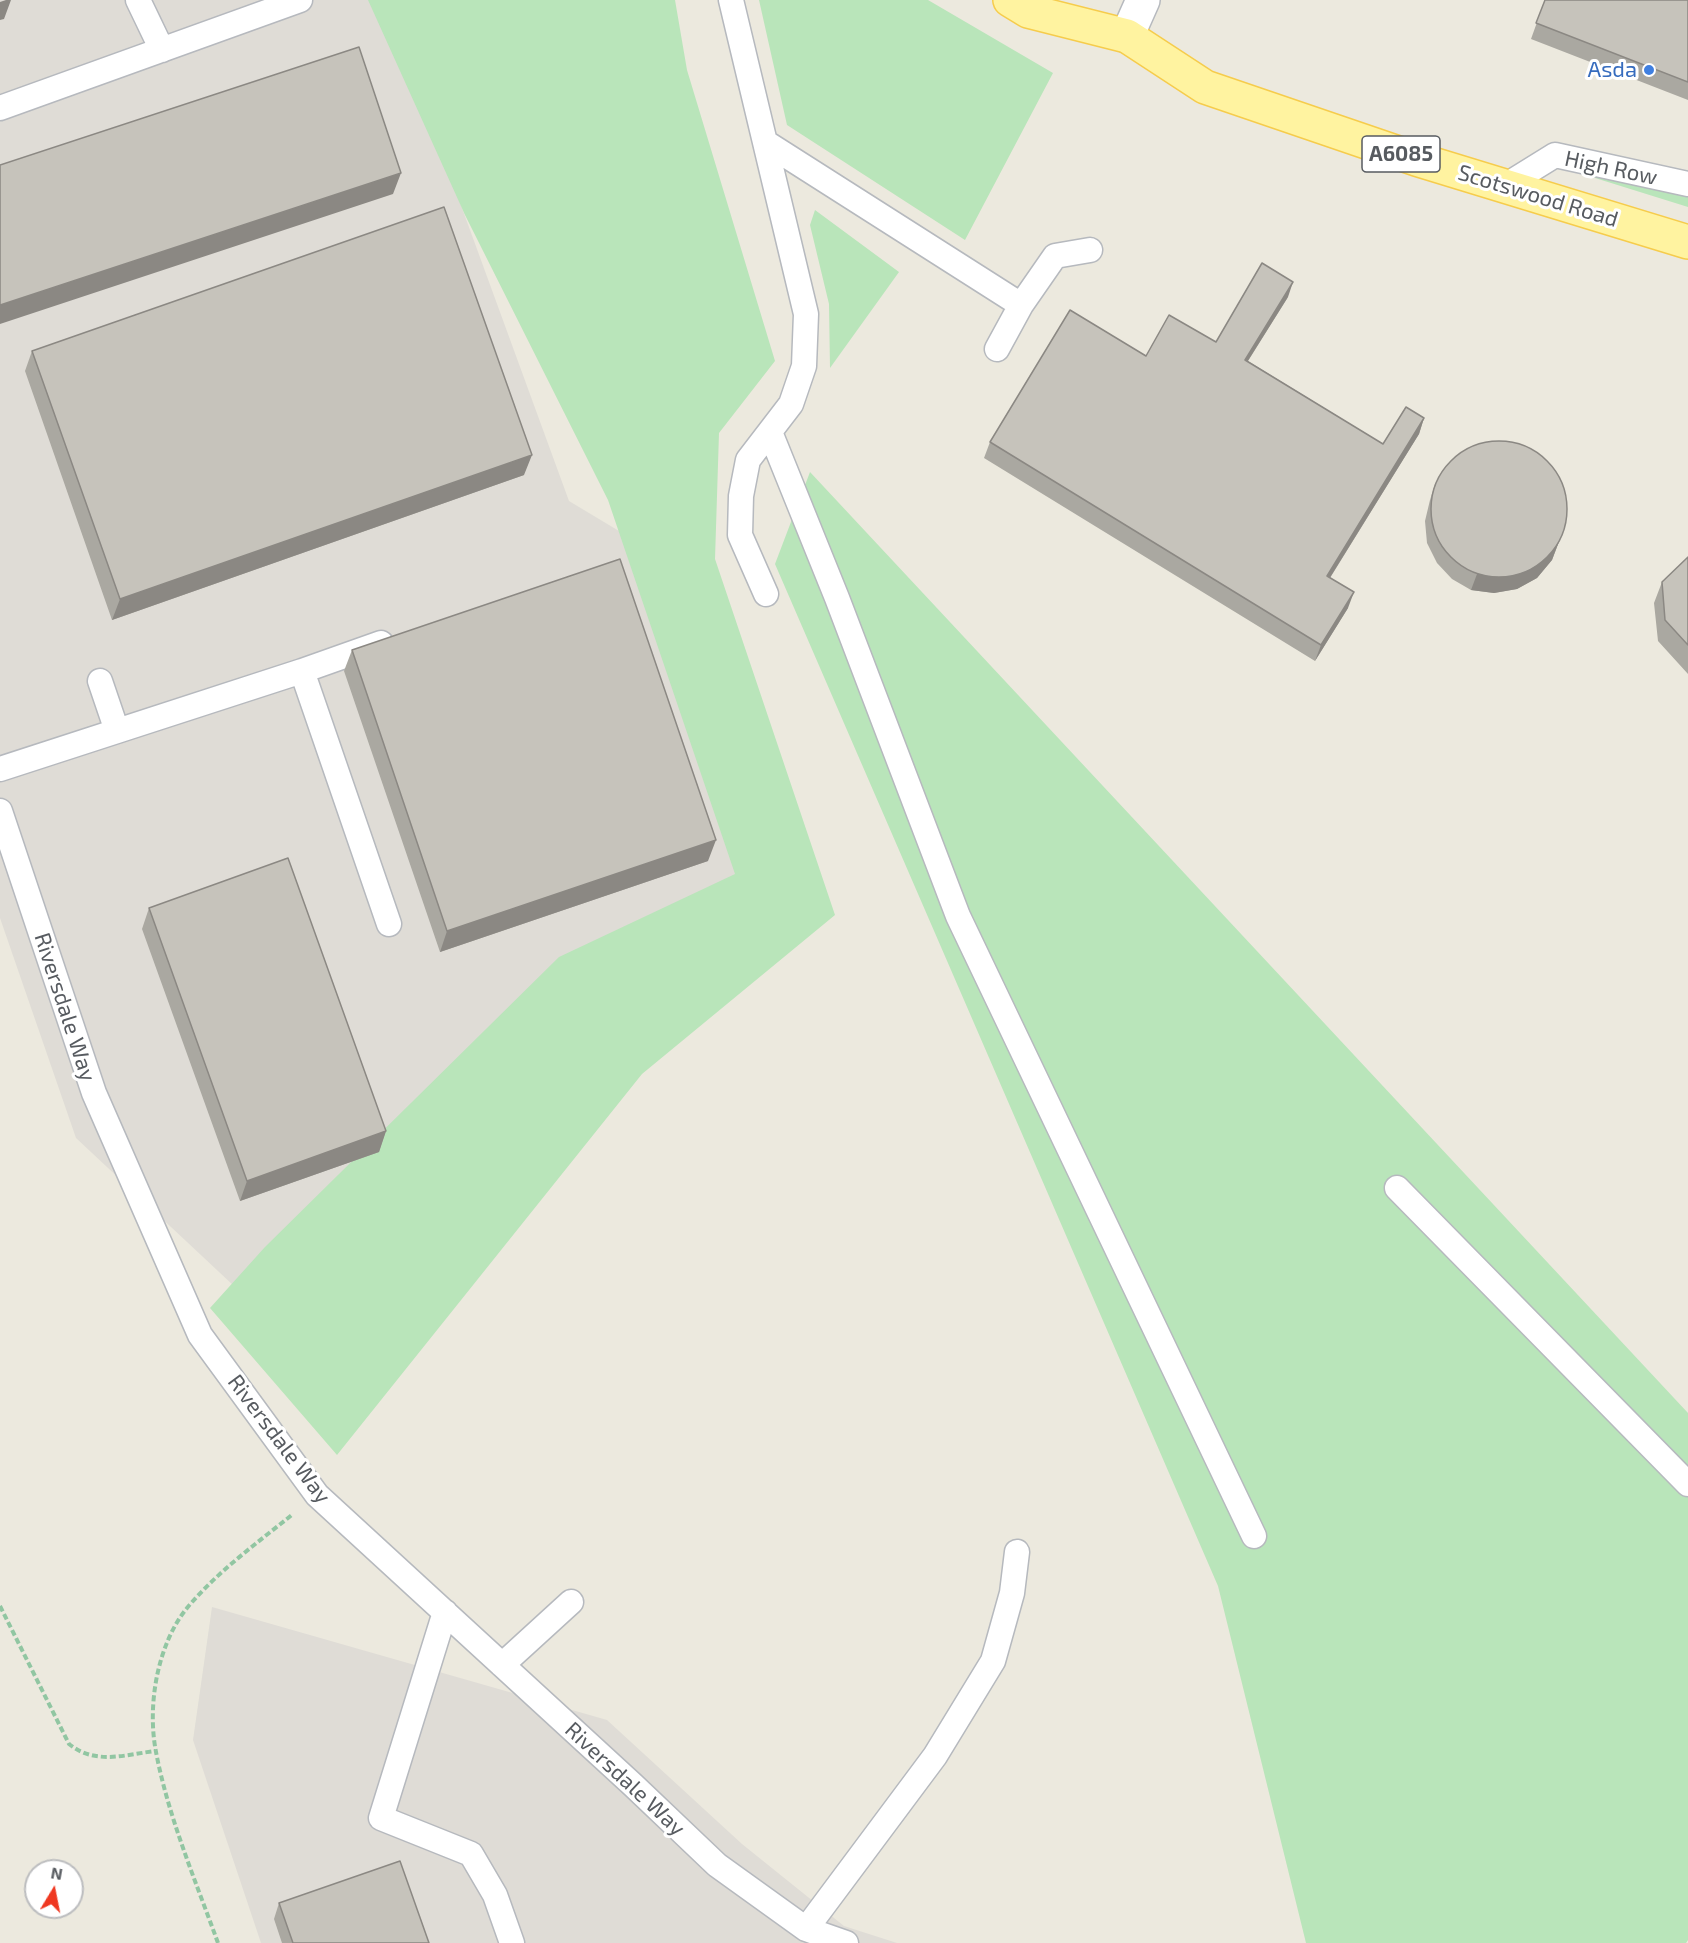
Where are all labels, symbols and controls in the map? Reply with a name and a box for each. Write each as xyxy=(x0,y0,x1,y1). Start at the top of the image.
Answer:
place label: Asda xyxy=(1587,57,1637,83)
marker: Asda xyxy=(1642,63,1656,77)
road number: A6085 xyxy=(1362,136,1440,172)
street label: High Row xyxy=(1562,145,1660,191)
street label: Scotswood Road xyxy=(1455,159,1621,233)
street label: Riversdale Way xyxy=(29,929,101,1085)
street label: Riversdale Way xyxy=(222,1369,336,1509)
street label: Riversdale Way xyxy=(559,1717,691,1841)
north arrow xyxy=(24,1859,84,1919)
text: N xyxy=(50,1862,64,1883)

